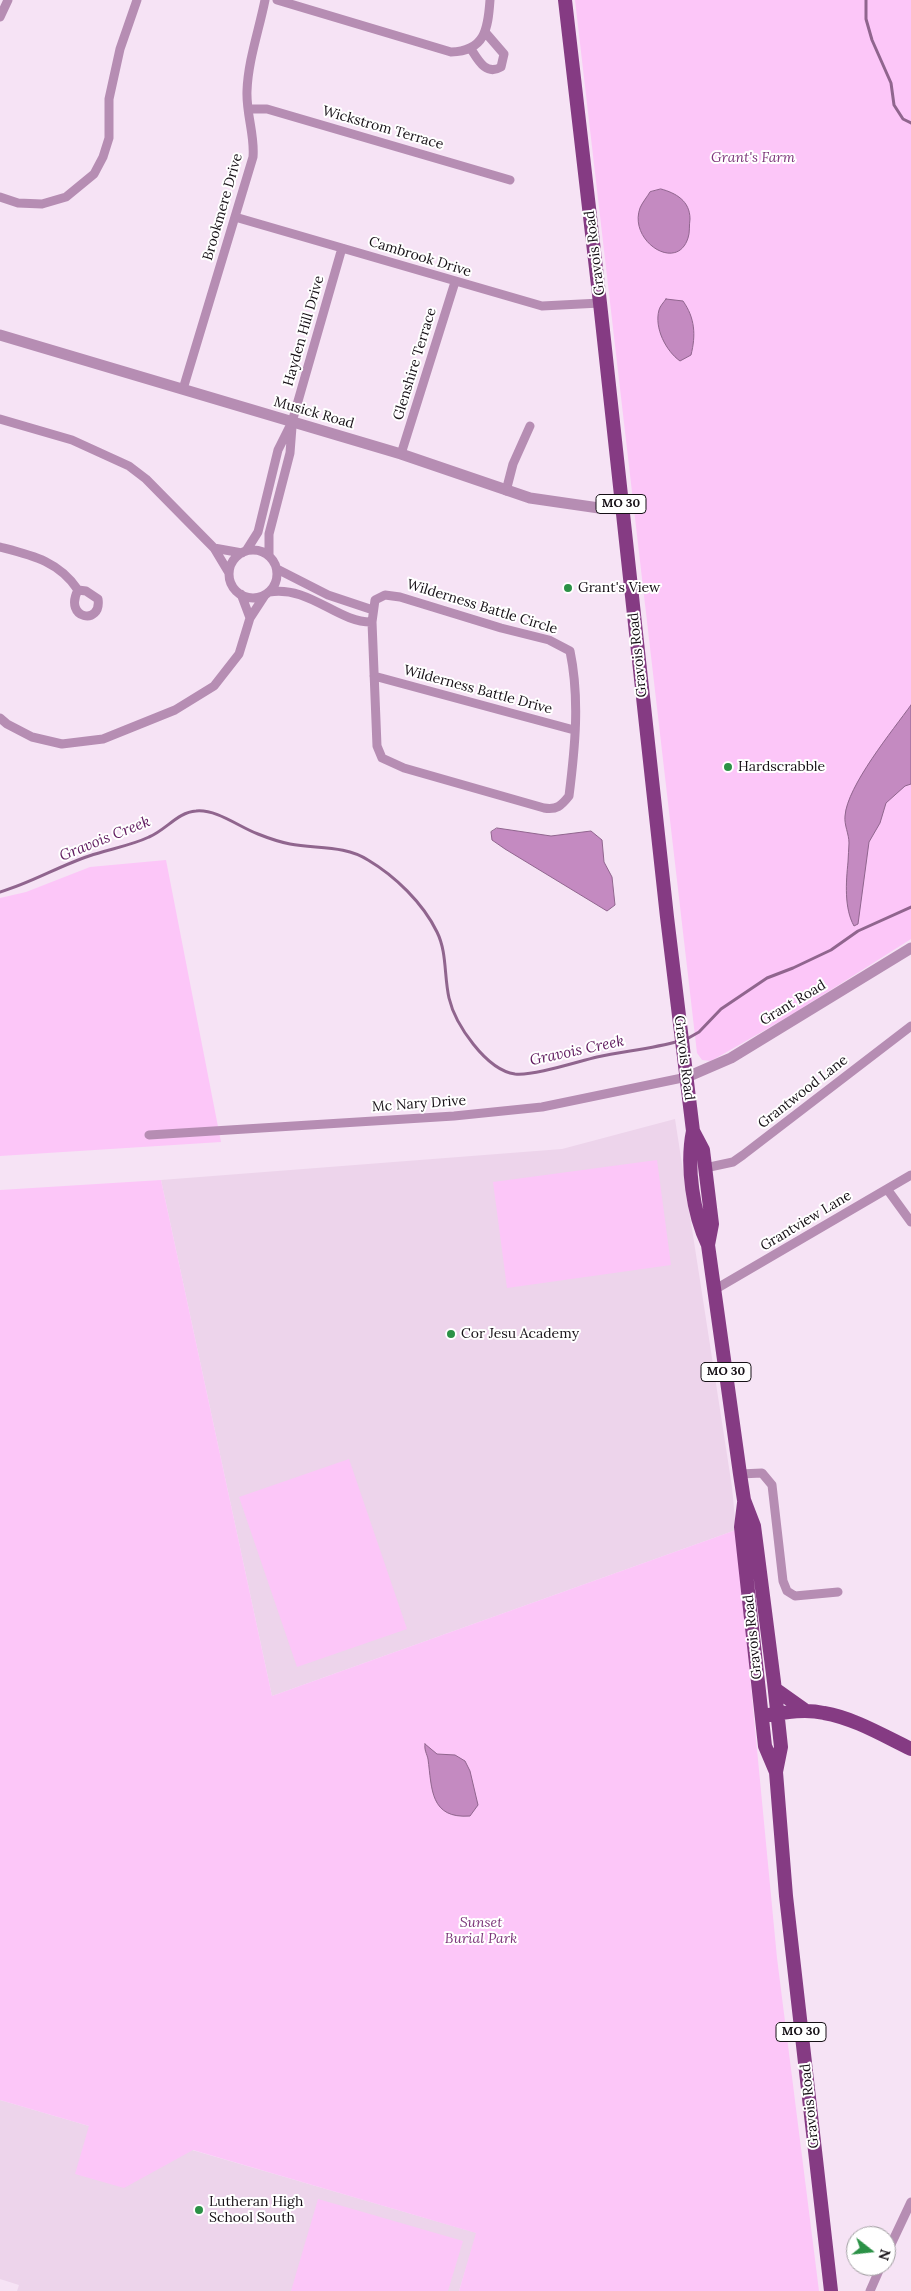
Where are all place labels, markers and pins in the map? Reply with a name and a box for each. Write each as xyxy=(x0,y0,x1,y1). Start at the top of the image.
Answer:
place label: Grant's View xyxy=(578,580,660,596)
marker: Grant's View xyxy=(562,582,574,594)
place label: Hardscrabble xyxy=(738,759,825,775)
marker: Hardscrabble xyxy=(722,761,734,773)
place label: Cor Jesu Academy xyxy=(461,1326,579,1342)
marker: Cor Jesu Academy xyxy=(445,1328,457,1340)
place label: Lutheran High School South xyxy=(209,2194,303,2226)
marker: Lutheran High School South xyxy=(193,2204,205,2216)

